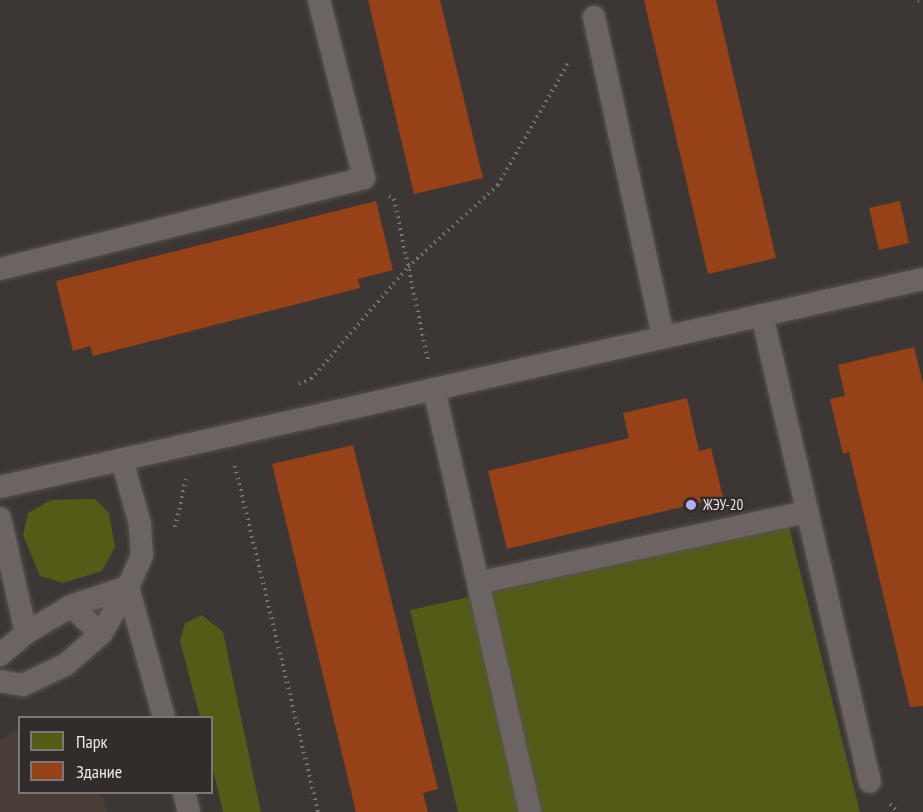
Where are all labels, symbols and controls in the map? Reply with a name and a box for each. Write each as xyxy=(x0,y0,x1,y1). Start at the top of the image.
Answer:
place label: ЖЭУ-20 xyxy=(703,496,743,514)
marker: ЖЭУ-20 xyxy=(684,498,698,512)
legend xyxy=(18,716,213,794)
text: Парк xyxy=(76,730,107,753)
text: Здание xyxy=(76,760,122,783)

